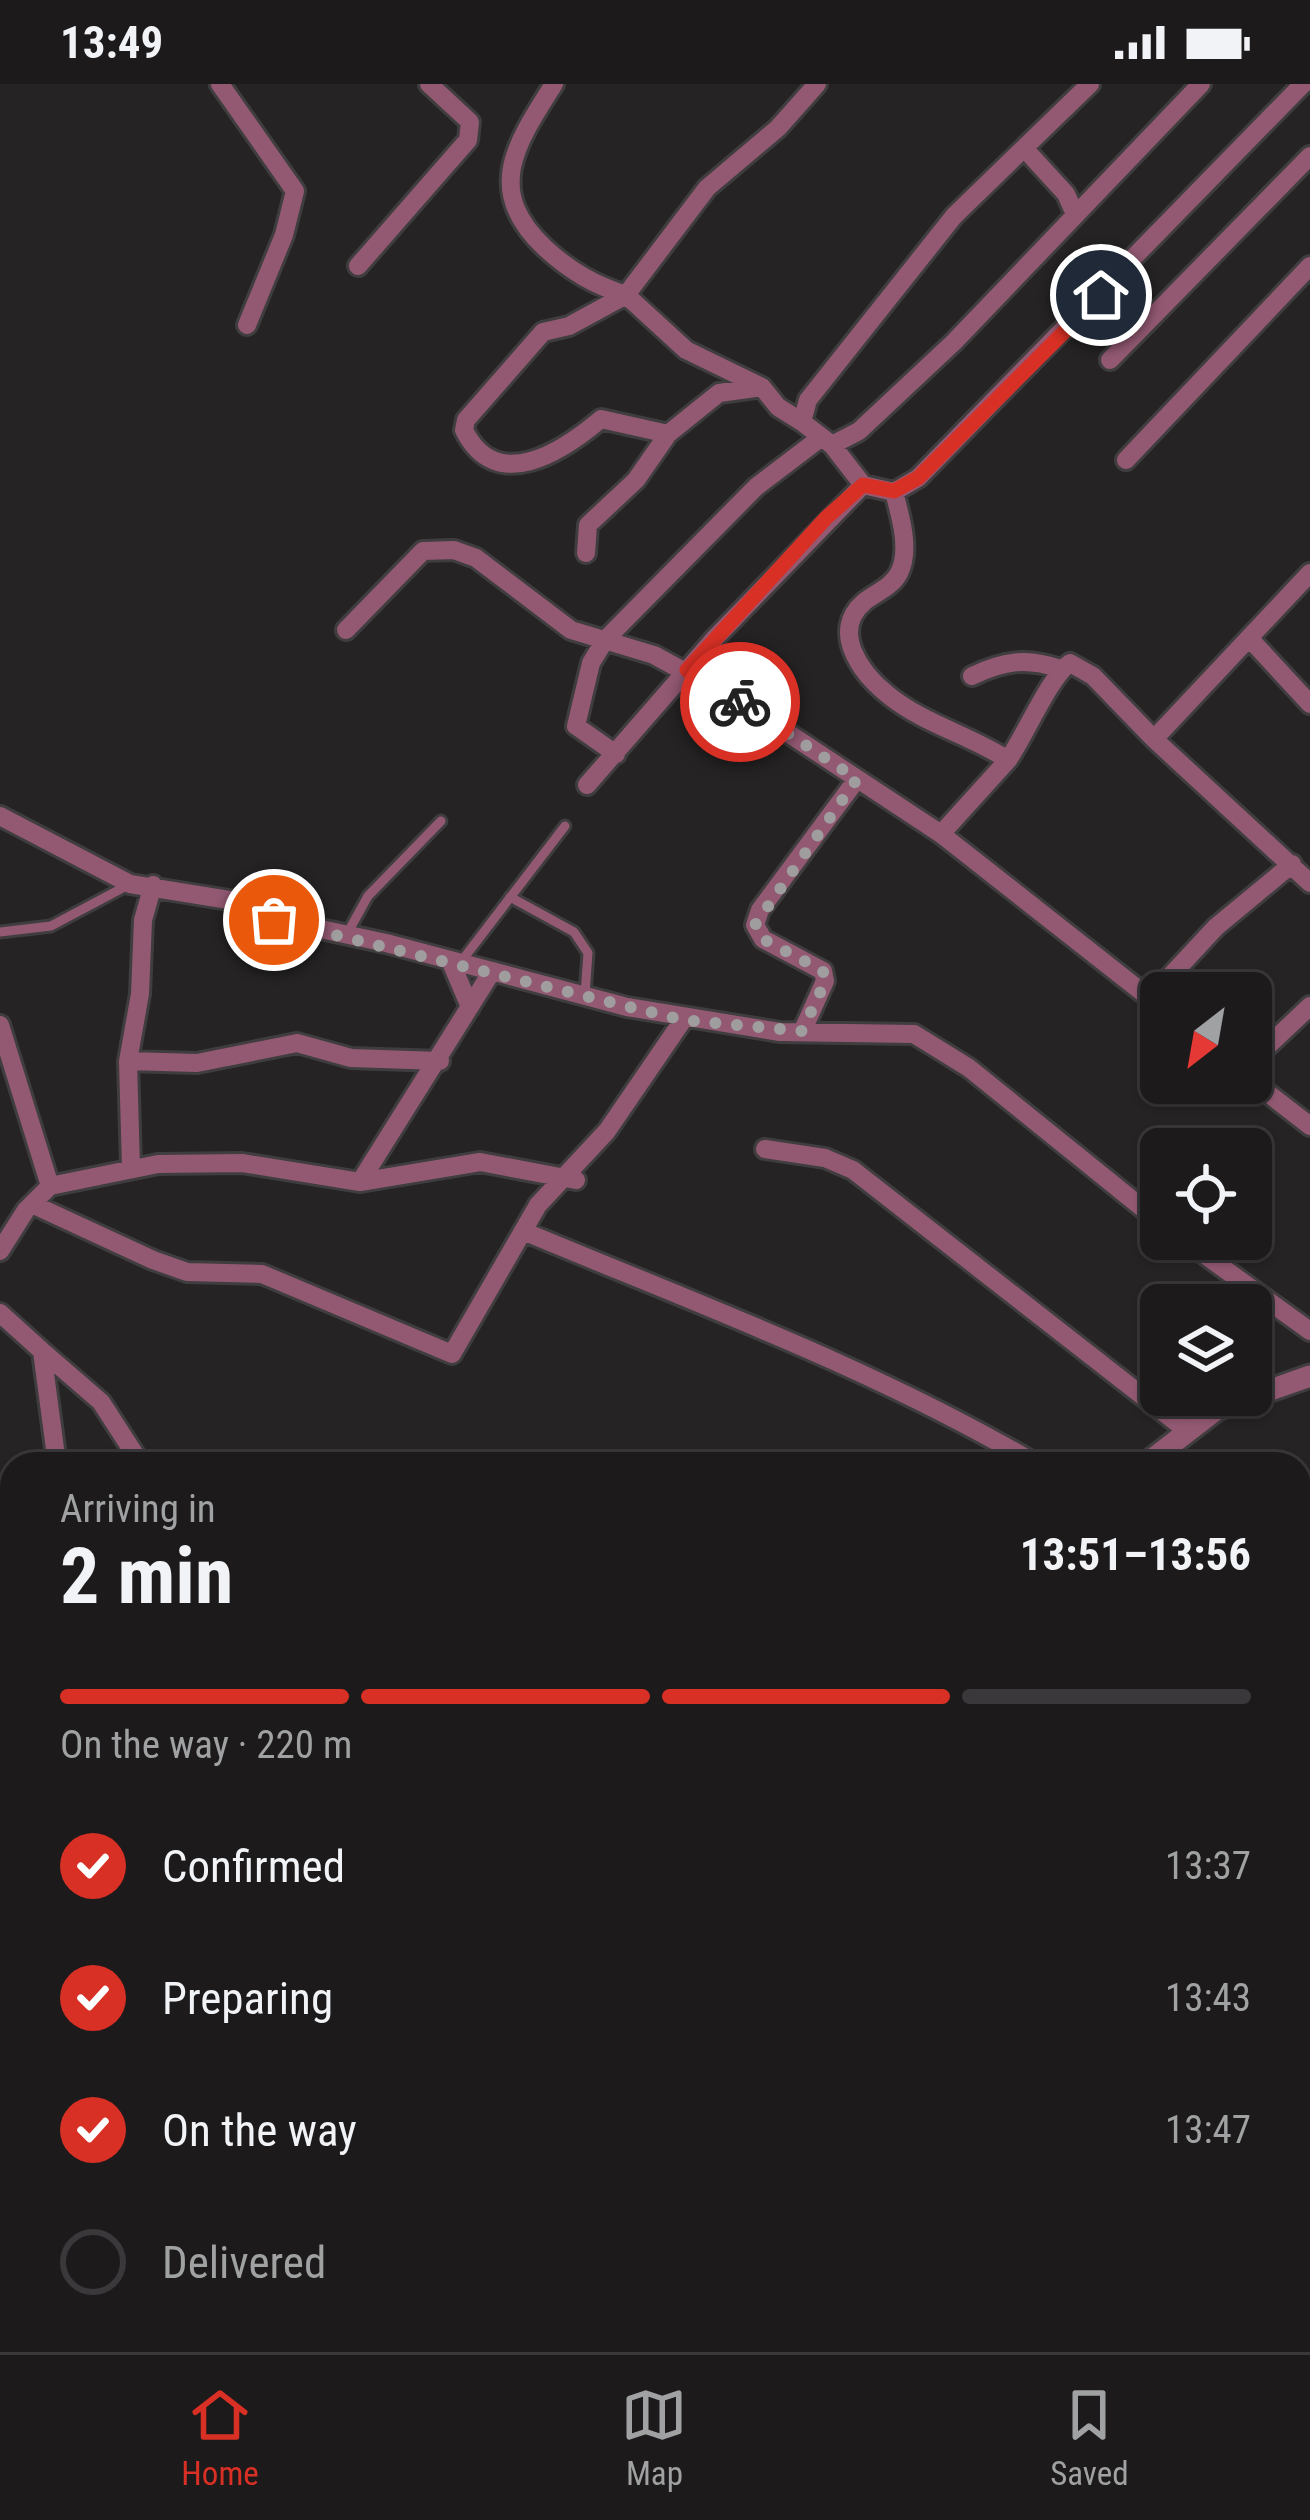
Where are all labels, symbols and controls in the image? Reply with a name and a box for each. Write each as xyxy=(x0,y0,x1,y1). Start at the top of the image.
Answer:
text: 13:49 xyxy=(60,16,163,69)
pin xyxy=(1050,244,1152,346)
icon: home xyxy=(1068,262,1134,328)
courier xyxy=(680,642,800,762)
icon: bike xyxy=(707,669,773,735)
pin xyxy=(223,869,325,971)
icon: bag xyxy=(241,887,307,953)
north arrow xyxy=(1140,972,1272,1104)
map controls xyxy=(1140,972,1272,1416)
button: locate xyxy=(1140,1128,1272,1260)
button: layers xyxy=(1140,1284,1272,1416)
text: Arriving in xyxy=(60,1486,216,1532)
text: 13:51–13:56 xyxy=(1020,1528,1251,1581)
text: 2 min xyxy=(60,1531,233,1622)
text: On the way · 220 m xyxy=(60,1722,352,1768)
icon: check xyxy=(60,1833,126,1899)
text: Confirmed xyxy=(162,1840,345,1893)
text: 13:37 xyxy=(1165,1843,1251,1889)
icon: check xyxy=(60,1965,126,2031)
text: Preparing xyxy=(162,1972,333,2025)
text: 13:43 xyxy=(1165,1975,1251,2021)
icon: check xyxy=(60,2097,126,2163)
text: On the way xyxy=(162,2104,357,2157)
text: 13:47 xyxy=(1165,2107,1251,2153)
text: Delivered xyxy=(162,2236,326,2289)
tab: Home xyxy=(181,2382,259,2493)
tab: Map xyxy=(621,2382,687,2493)
tab: Saved xyxy=(1050,2382,1129,2493)

